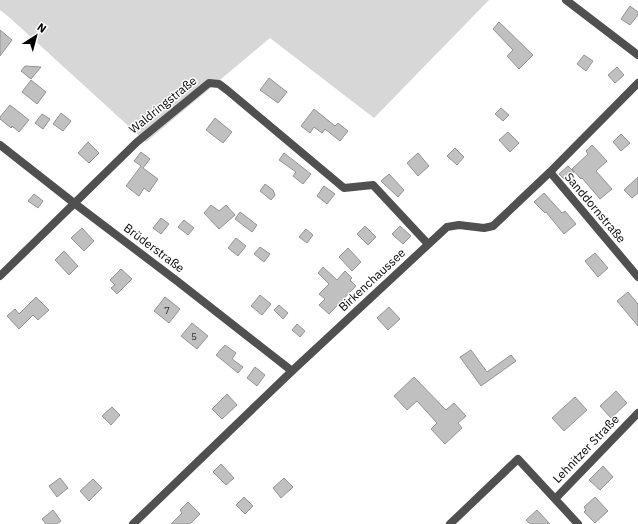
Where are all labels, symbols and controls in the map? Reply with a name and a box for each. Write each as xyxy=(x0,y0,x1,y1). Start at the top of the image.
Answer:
north arrow xyxy=(16,16,56,56)
text: N xyxy=(35,20,49,36)
street label: Waldringstraße xyxy=(126,72,200,136)
street label: Sanddornstraße xyxy=(562,170,629,246)
street label: Brüderstraße xyxy=(121,220,188,276)
street label: Birkenchaussee xyxy=(335,245,408,314)
house number: 7 xyxy=(164,304,170,317)
house number: 5 xyxy=(191,330,197,343)
street label: Lehnitzer Straße xyxy=(549,411,622,486)

